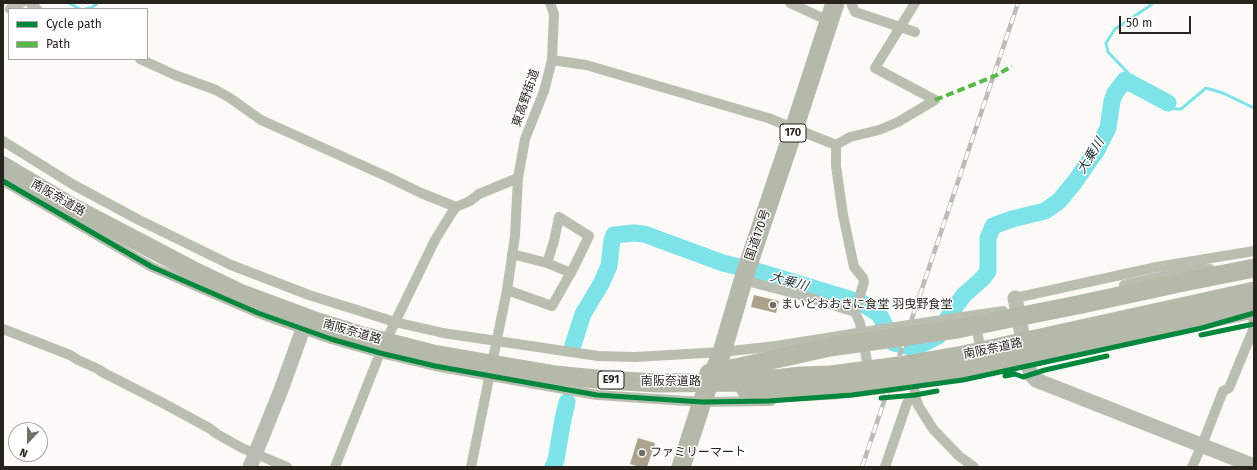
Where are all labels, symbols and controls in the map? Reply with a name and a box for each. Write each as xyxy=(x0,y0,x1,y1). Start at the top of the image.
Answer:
legend xyxy=(8,8,148,60)
scale bar xyxy=(1121,8,1193,34)
text: 50 m xyxy=(1126,16,1152,30)
text: Cycle path xyxy=(46,17,102,31)
text: Path xyxy=(46,37,70,51)
street label: 東高野街道 xyxy=(509,67,543,129)
road number: 170 xyxy=(780,124,806,142)
water label: 大乗川 xyxy=(1074,135,1108,177)
street label: 南阪奈道路 xyxy=(28,177,88,219)
street label: 国道170号 xyxy=(743,208,773,262)
water label: 大乗川 xyxy=(768,269,810,295)
place label: まいどおおきに食堂 羽曳野食堂 xyxy=(781,298,952,312)
marker: まいどおおきに食堂 羽曳野食堂 xyxy=(768,300,778,310)
street label: 南阪奈道路 xyxy=(321,317,383,347)
street label: 南阪奈道路 xyxy=(962,336,1024,362)
road number: E91 xyxy=(598,371,624,389)
street label: 南阪奈道路 xyxy=(641,375,701,389)
north arrow xyxy=(8,422,48,462)
text: N xyxy=(18,445,30,460)
place label: ファミリーマート xyxy=(650,446,746,460)
marker: ファミリーマート xyxy=(637,448,647,458)

